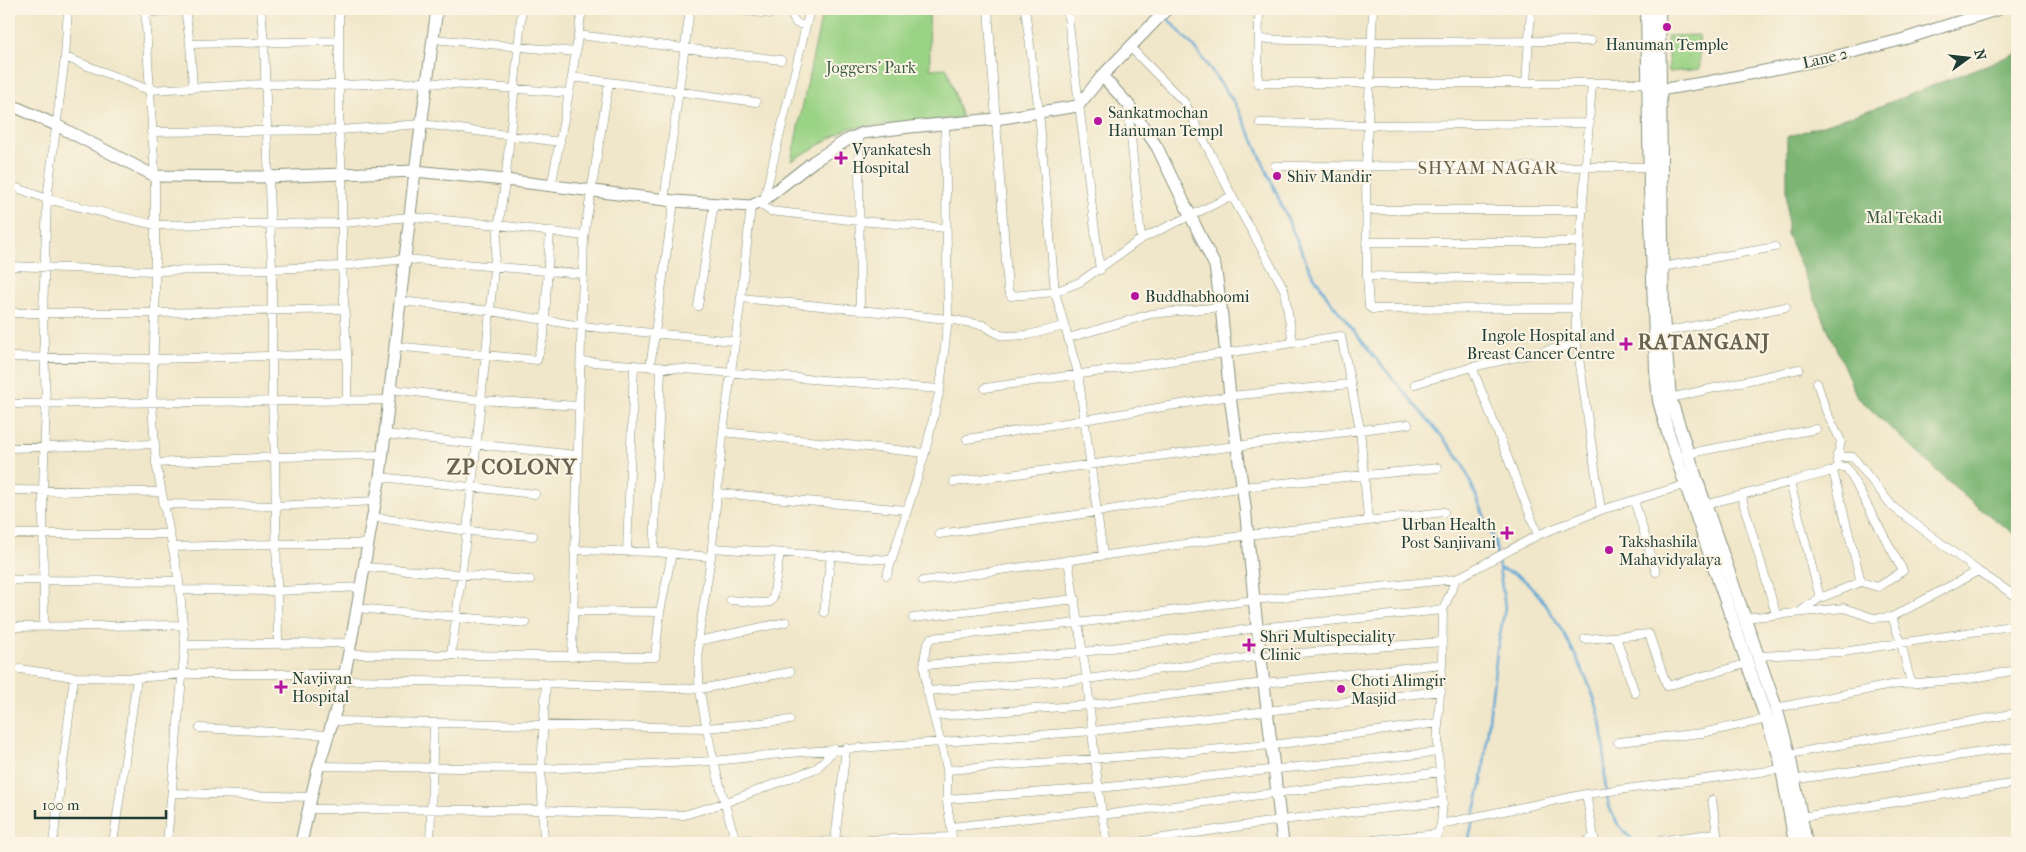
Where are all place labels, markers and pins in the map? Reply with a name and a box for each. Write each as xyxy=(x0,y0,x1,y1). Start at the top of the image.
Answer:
marker: Hanuman Temple xyxy=(1661,21,1673,33)
place label: Hanuman Temple xyxy=(1605,35,1729,54)
place label: Sankatmochan Hanuman Templ xyxy=(1108,103,1224,140)
marker: Sankatmochan Hanuman Templ xyxy=(1092,115,1104,127)
place label: Vyankatesh Hospital xyxy=(851,140,931,177)
marker: Vyankatesh Hospital xyxy=(834,151,848,165)
place label: Shiv Mandir xyxy=(1287,167,1372,186)
marker: Shiv Mandir xyxy=(1271,170,1283,182)
place label: Buddhabhoomi xyxy=(1145,287,1250,306)
marker: Buddhabhoomi xyxy=(1129,290,1141,302)
place label: Ingole Hospital and Breast Cancer Centre xyxy=(1467,326,1615,363)
marker: Ingole Hospital and Breast Cancer Centre xyxy=(1619,337,1633,351)
place label: Urban Health Post Sanjivani xyxy=(1401,515,1496,552)
marker: Urban Health Post Sanjivani xyxy=(1500,526,1514,540)
place label: Takshashila Mahavidyalaya xyxy=(1619,532,1722,569)
marker: Takshashila Mahavidyalaya xyxy=(1603,544,1615,556)
place label: Shri Multispeciality Clinic xyxy=(1260,627,1396,664)
marker: Shri Multispeciality Clinic xyxy=(1242,638,1256,652)
place label: Navjivan Hospital xyxy=(292,669,353,706)
place label: Choti Alimgir Masjid xyxy=(1351,671,1446,708)
marker: Navjivan Hospital xyxy=(274,680,288,694)
marker: Choti Alimgir Masjid xyxy=(1335,683,1347,695)

